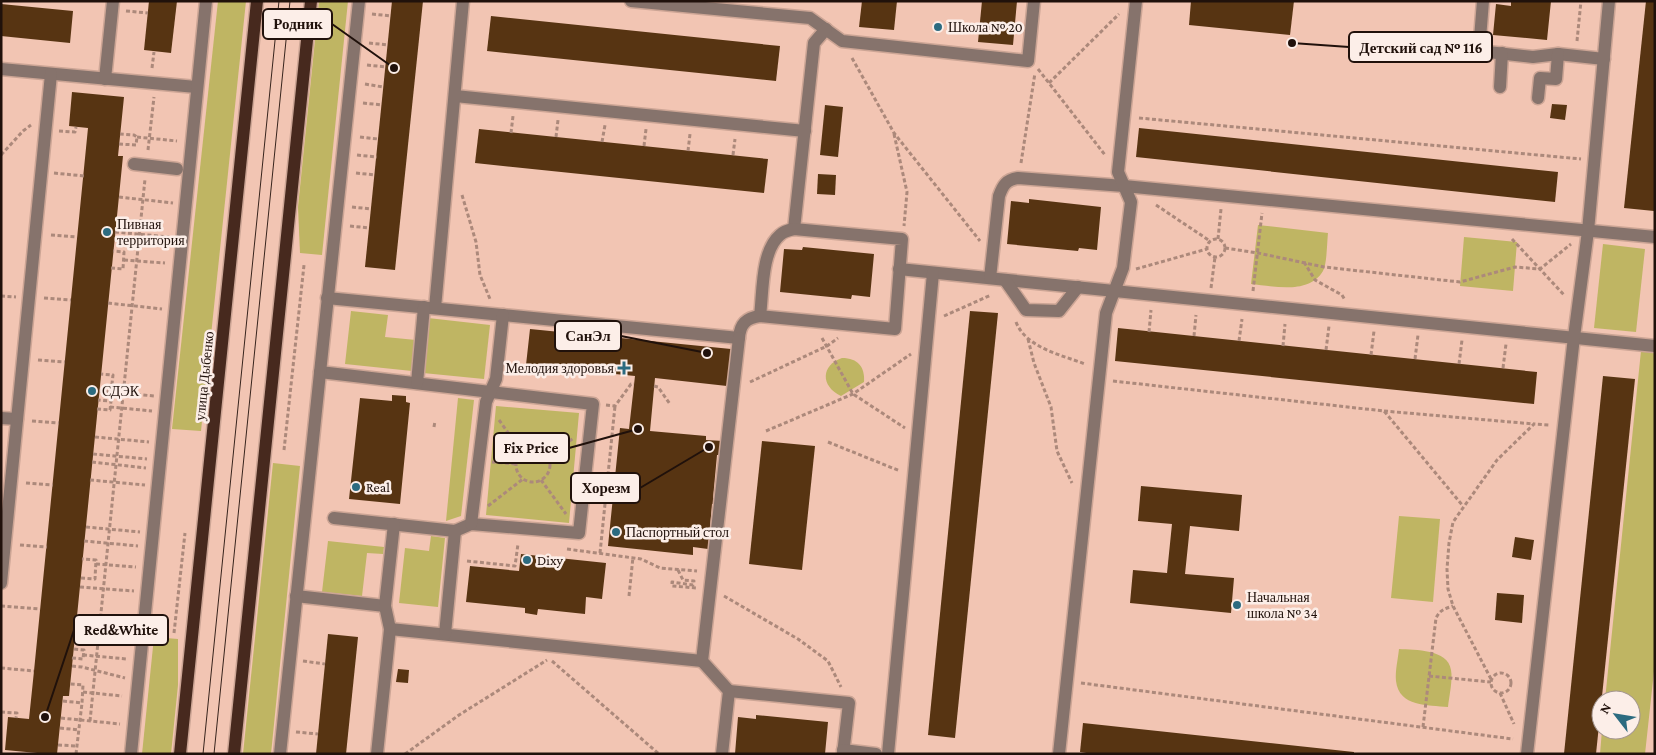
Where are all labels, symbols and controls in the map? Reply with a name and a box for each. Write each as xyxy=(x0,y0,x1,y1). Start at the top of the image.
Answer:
callout: Родник xyxy=(263,9,332,39)
text: Родник xyxy=(273,16,323,32)
place label: Школа № 20 xyxy=(948,19,1023,35)
marker: Школа № 20 xyxy=(932,21,944,33)
callout: Детский сад № 116 xyxy=(1349,32,1492,62)
text: Детский сад № 116 xyxy=(1359,40,1483,56)
place label: Пивная территория xyxy=(117,216,185,248)
marker: Пивная территория xyxy=(101,226,113,238)
callout: СанЭл xyxy=(555,321,621,351)
text: СанЭл xyxy=(565,328,611,344)
street label: улица Дыбенко xyxy=(191,330,217,422)
place label: Мелодия здоровья xyxy=(505,360,615,376)
marker: Мелодия здоровья xyxy=(618,362,630,374)
place label: СДЭК xyxy=(102,383,140,399)
marker: СДЭК xyxy=(86,385,98,397)
callout: Fix Price xyxy=(494,433,569,463)
text: Fix Price xyxy=(504,440,558,456)
callout: Хорезм xyxy=(571,473,640,503)
place label: Real xyxy=(366,479,390,495)
text: Хорезм xyxy=(582,480,630,496)
marker: Real xyxy=(350,481,362,493)
place label: Паспортный стол xyxy=(626,524,729,540)
marker: Паспортный стол xyxy=(610,526,622,538)
place label: Dixy xyxy=(537,552,563,568)
marker: Dixy xyxy=(521,554,533,566)
place label: Начальная школа № 34 xyxy=(1247,589,1318,621)
marker: Начальная школа № 34 xyxy=(1231,599,1243,611)
callout: Red&White xyxy=(74,615,168,645)
text: Red&White xyxy=(84,622,158,638)
north arrow xyxy=(1591,690,1641,740)
text: N xyxy=(1596,700,1614,717)

